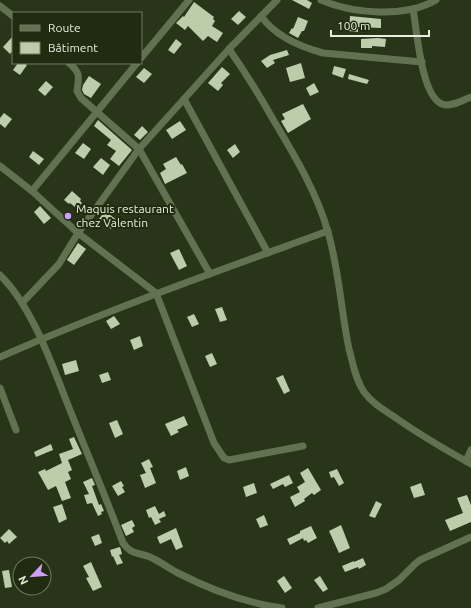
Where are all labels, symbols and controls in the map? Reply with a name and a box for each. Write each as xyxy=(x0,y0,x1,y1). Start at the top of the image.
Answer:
legend xyxy=(12,12,142,64)
scale bar xyxy=(331,12,429,38)
text: 100 m xyxy=(337,19,370,32)
text: Route xyxy=(48,21,81,34)
text: Bâtiment xyxy=(48,41,98,54)
place label: Maquis restaurant chez Valentin xyxy=(76,202,174,229)
marker: Maquis restaurant chez Valentin xyxy=(63,211,73,221)
north arrow xyxy=(12,556,52,596)
text: N xyxy=(16,574,30,587)

